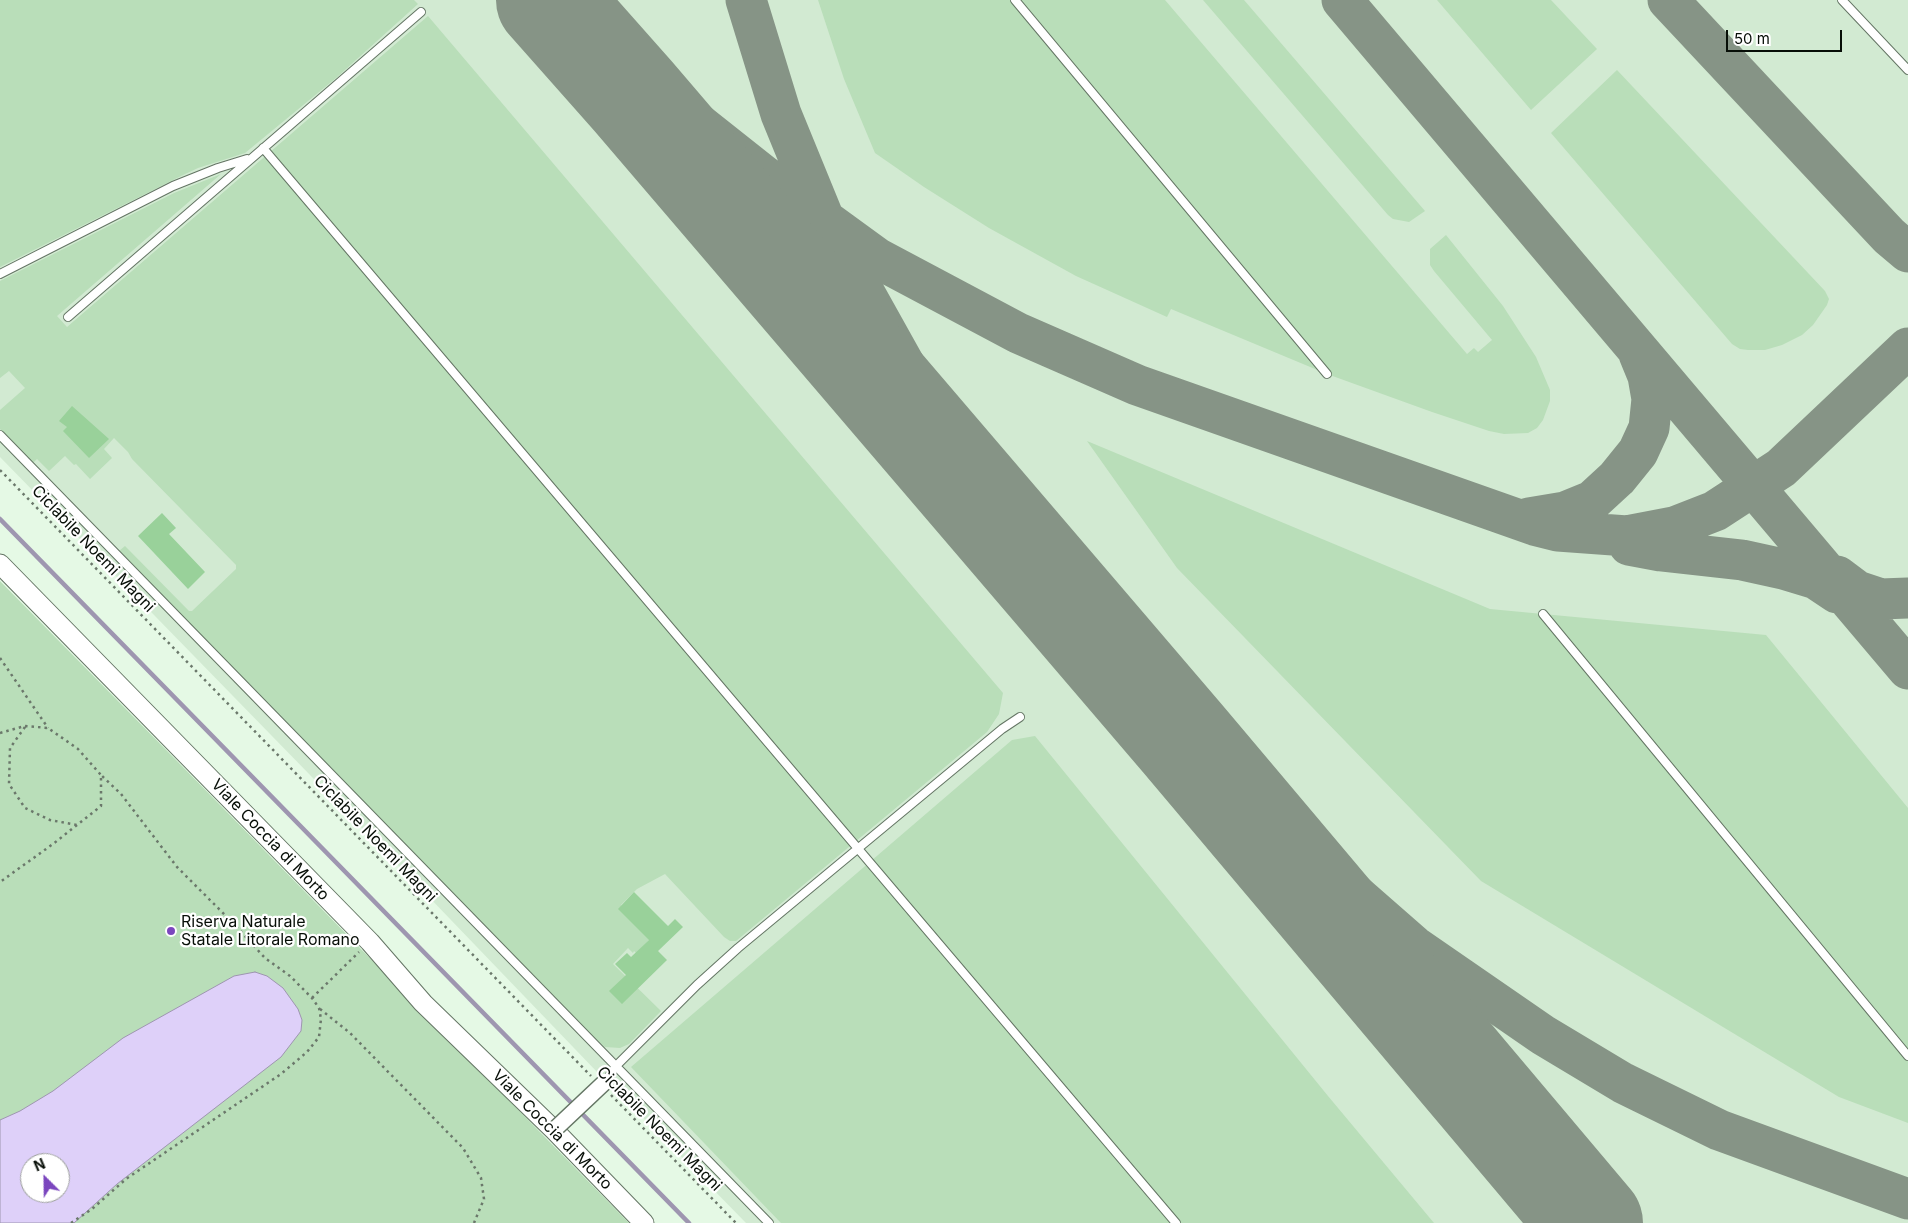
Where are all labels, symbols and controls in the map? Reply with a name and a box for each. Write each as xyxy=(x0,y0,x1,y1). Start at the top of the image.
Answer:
scale bar xyxy=(1728,20,1844,52)
text: 50 m xyxy=(1734,29,1770,48)
street label: Ciclabile Noemi Magni xyxy=(27,482,159,616)
street label: Ciclabile Noemi Magni xyxy=(309,772,441,906)
street label: Viale Coccia di Morto xyxy=(207,775,333,905)
place label: Riserva Naturale Statale Litorale Romano xyxy=(181,912,360,950)
marker: Riserva Naturale Statale Litorale Romano xyxy=(165,925,177,937)
street label: Ciclabile Noemi Magni xyxy=(593,1063,725,1195)
street label: Viale Coccia di Morto xyxy=(488,1066,616,1194)
north arrow xyxy=(20,1153,70,1203)
text: N xyxy=(31,1155,48,1175)

